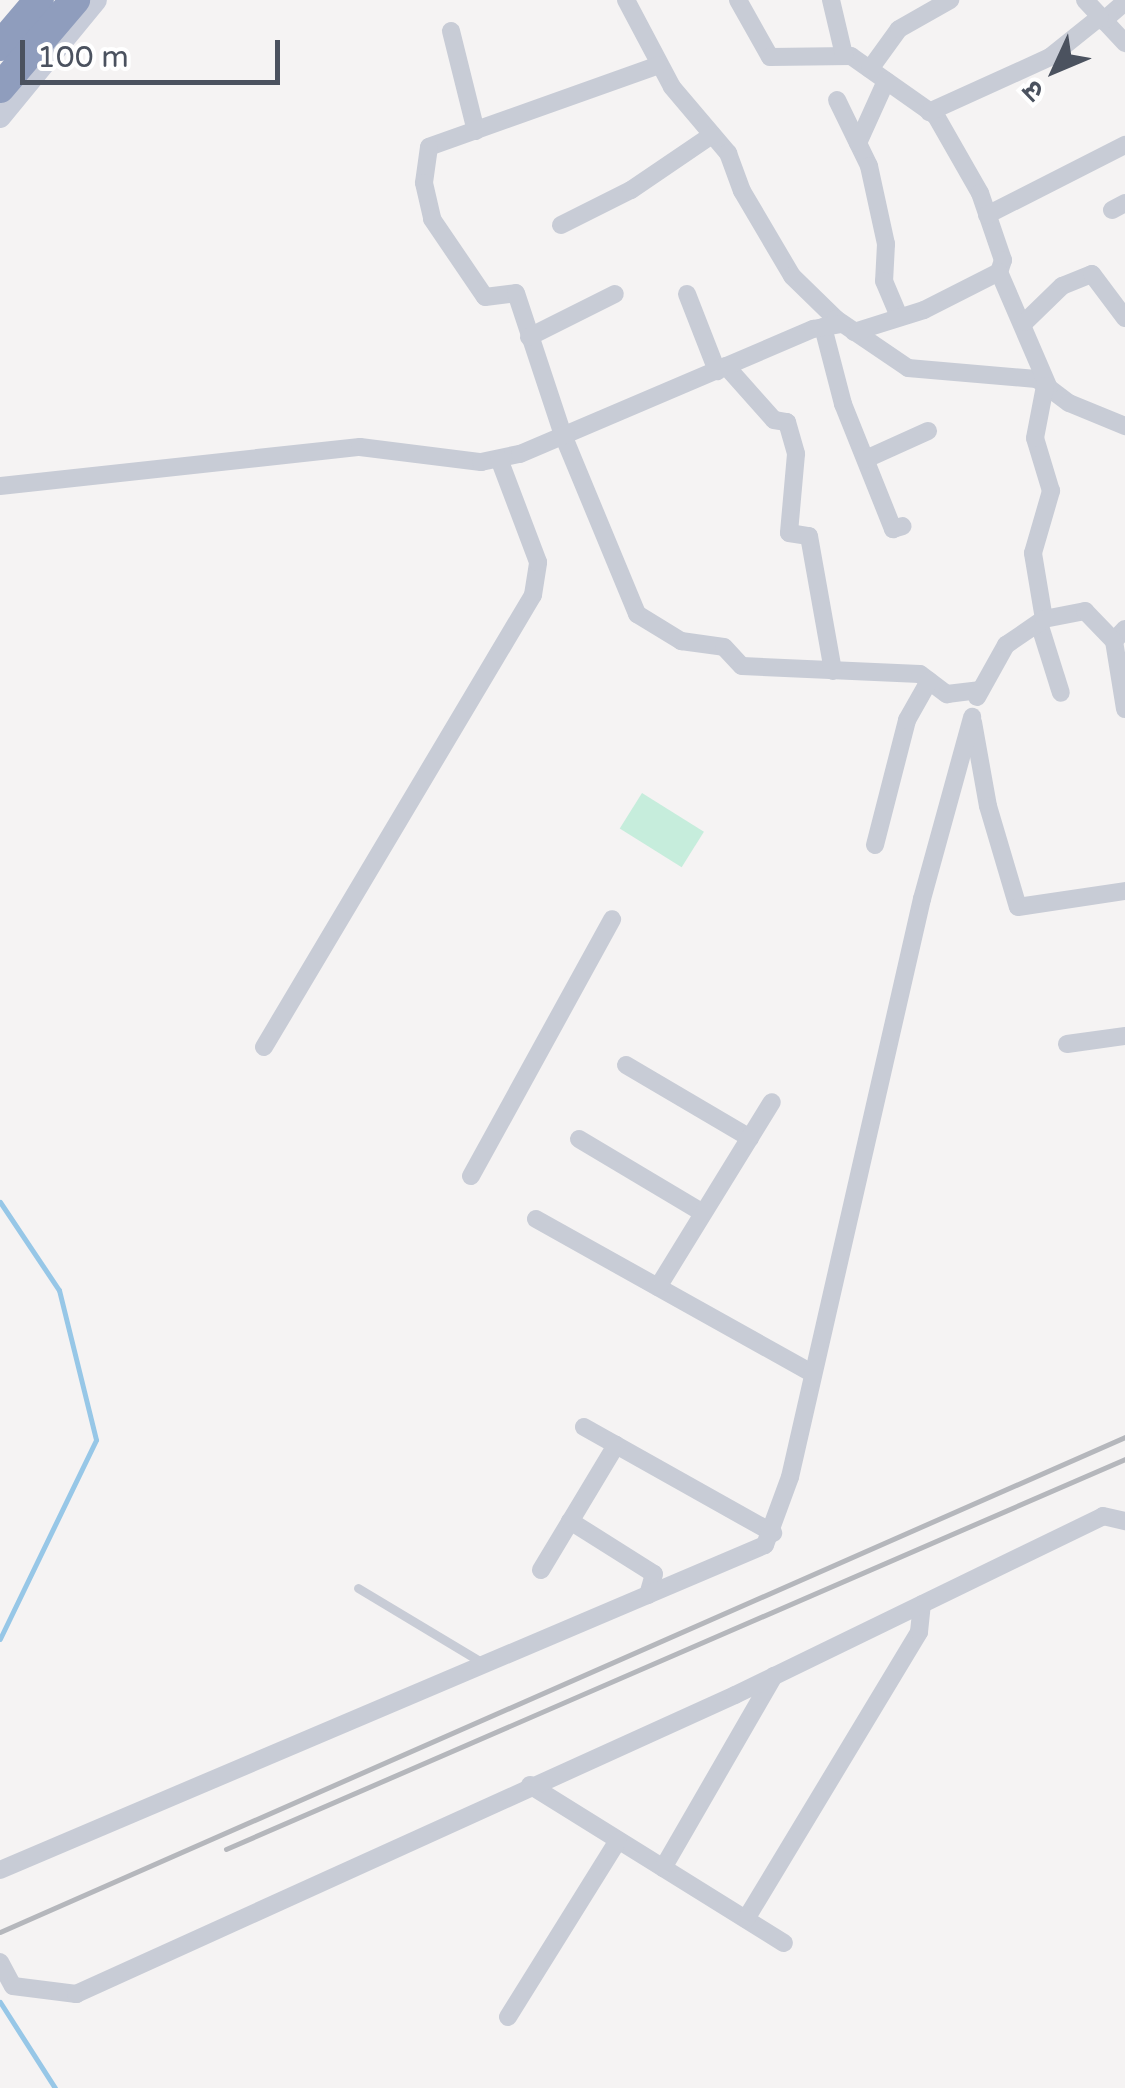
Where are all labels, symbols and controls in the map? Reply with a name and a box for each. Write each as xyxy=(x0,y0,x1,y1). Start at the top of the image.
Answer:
scale bar xyxy=(25,20,285,82)
north arrow xyxy=(1005,20,1105,120)
text: 100 m xyxy=(37,39,129,76)
text: उ xyxy=(1016,73,1051,109)

